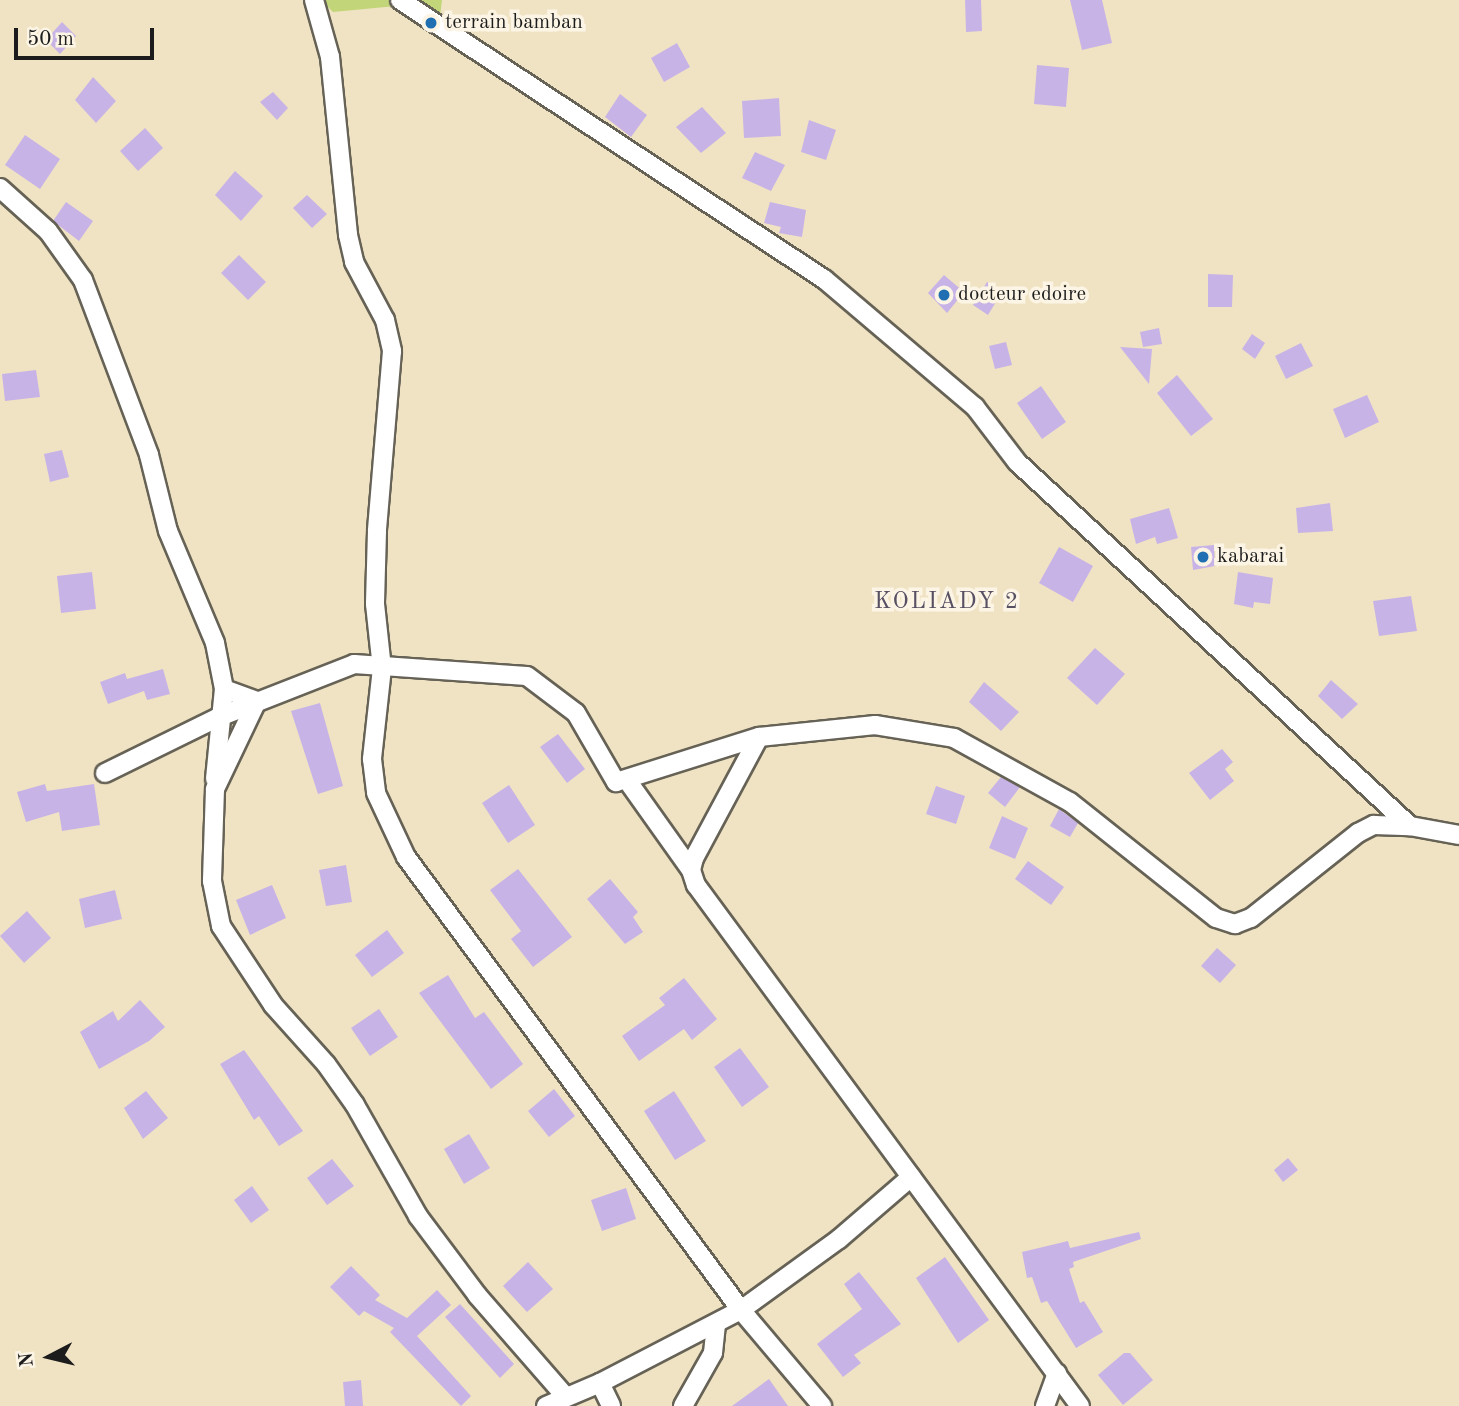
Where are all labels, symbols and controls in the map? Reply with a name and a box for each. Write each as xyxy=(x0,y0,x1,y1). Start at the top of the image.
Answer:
place label: terrain bamban xyxy=(445,10,583,36)
scale bar xyxy=(18,14,158,58)
marker: terrain bamban xyxy=(423,15,439,31)
text: 50 m xyxy=(27,29,74,50)
place label: docteur edoire xyxy=(958,282,1086,308)
marker: docteur edoire xyxy=(936,287,952,303)
place label: kabarai xyxy=(1217,544,1284,570)
marker: kabarai xyxy=(1195,549,1211,565)
district label: KOLIADY 2 xyxy=(875,588,1019,616)
north arrow xyxy=(14,1322,84,1392)
text: N xyxy=(17,1351,38,1368)

